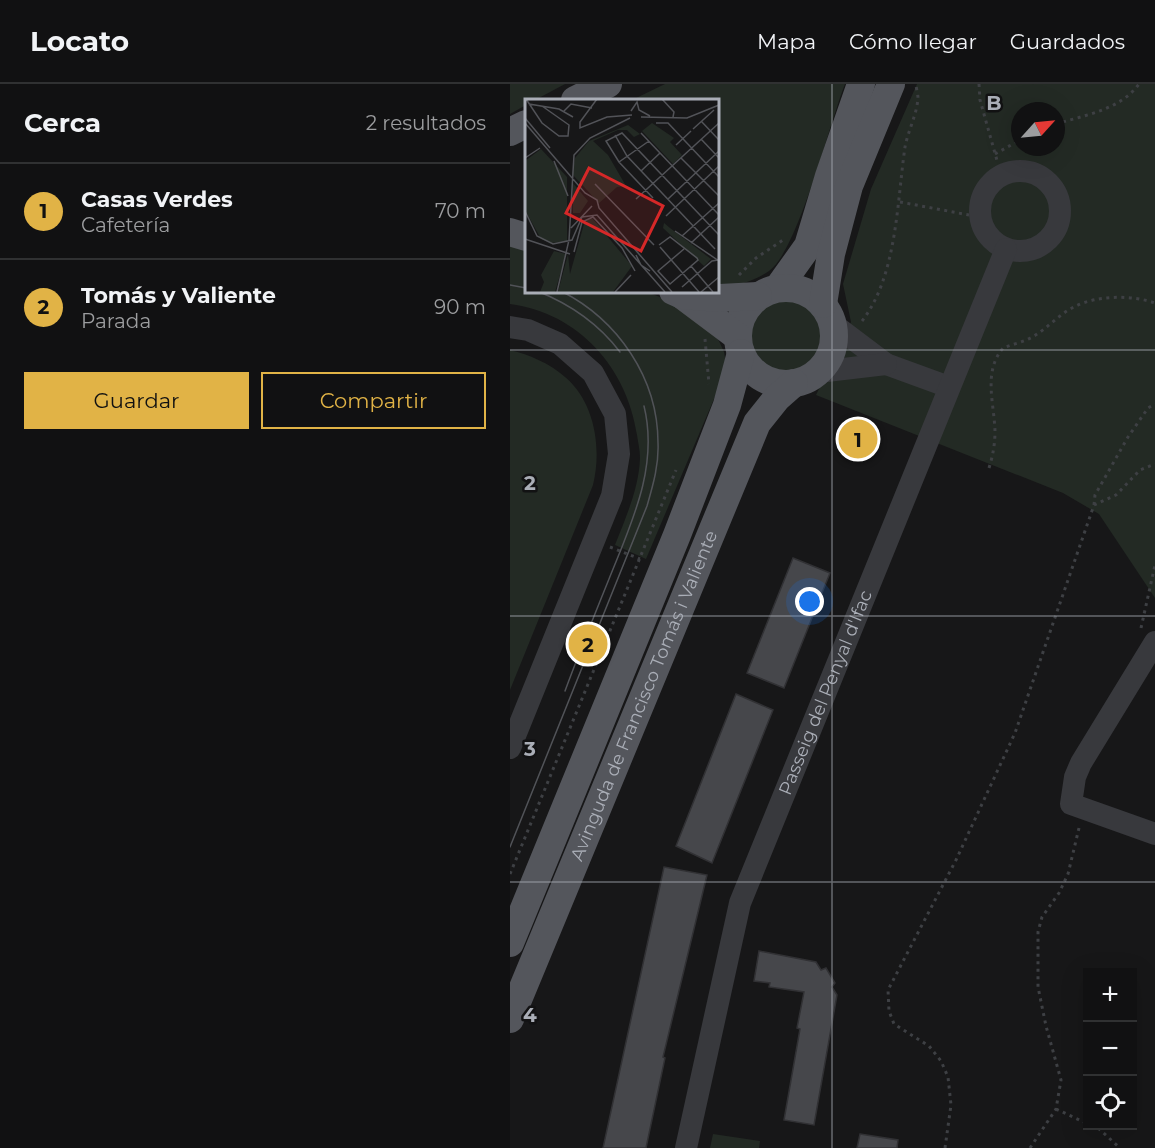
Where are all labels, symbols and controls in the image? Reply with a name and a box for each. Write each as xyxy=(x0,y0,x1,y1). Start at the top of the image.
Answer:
text: Locato xyxy=(30,24,129,58)
text: Mapa xyxy=(757,29,816,54)
text: Cómo llegar xyxy=(849,29,977,54)
text: Guardados xyxy=(1010,29,1125,54)
text: B xyxy=(986,91,1002,115)
inset map xyxy=(525,99,718,292)
north arrow xyxy=(1011,102,1065,156)
text: Cerca xyxy=(24,107,101,139)
text: 2 resultados xyxy=(366,111,486,135)
text: Casas Verdes xyxy=(81,186,233,213)
text: 1 xyxy=(40,199,47,223)
text: 70 m xyxy=(435,199,486,223)
text: Cafetería xyxy=(81,213,170,237)
text: Tomás y Valiente xyxy=(81,282,276,309)
text: 2 xyxy=(38,295,49,319)
text: 90 m xyxy=(434,295,486,319)
text: Parada xyxy=(81,309,151,333)
button: Guardar xyxy=(24,372,249,429)
button: Compartir xyxy=(261,372,486,429)
pin: 1 xyxy=(838,416,878,462)
text: 2 xyxy=(524,471,536,495)
street label: Avinguda de Francisco Tomás i Valiente xyxy=(566,527,722,864)
street label: Passeig del Penyal d'Ifac xyxy=(774,587,877,798)
your location xyxy=(795,587,824,616)
pin: 2 xyxy=(568,622,608,666)
text: 3 xyxy=(523,737,536,761)
map controls xyxy=(1083,968,1137,1130)
button: + xyxy=(1083,968,1137,1022)
text: 4 xyxy=(523,1003,537,1027)
button: − xyxy=(1083,1022,1137,1076)
button: locate xyxy=(1083,1076,1137,1130)

